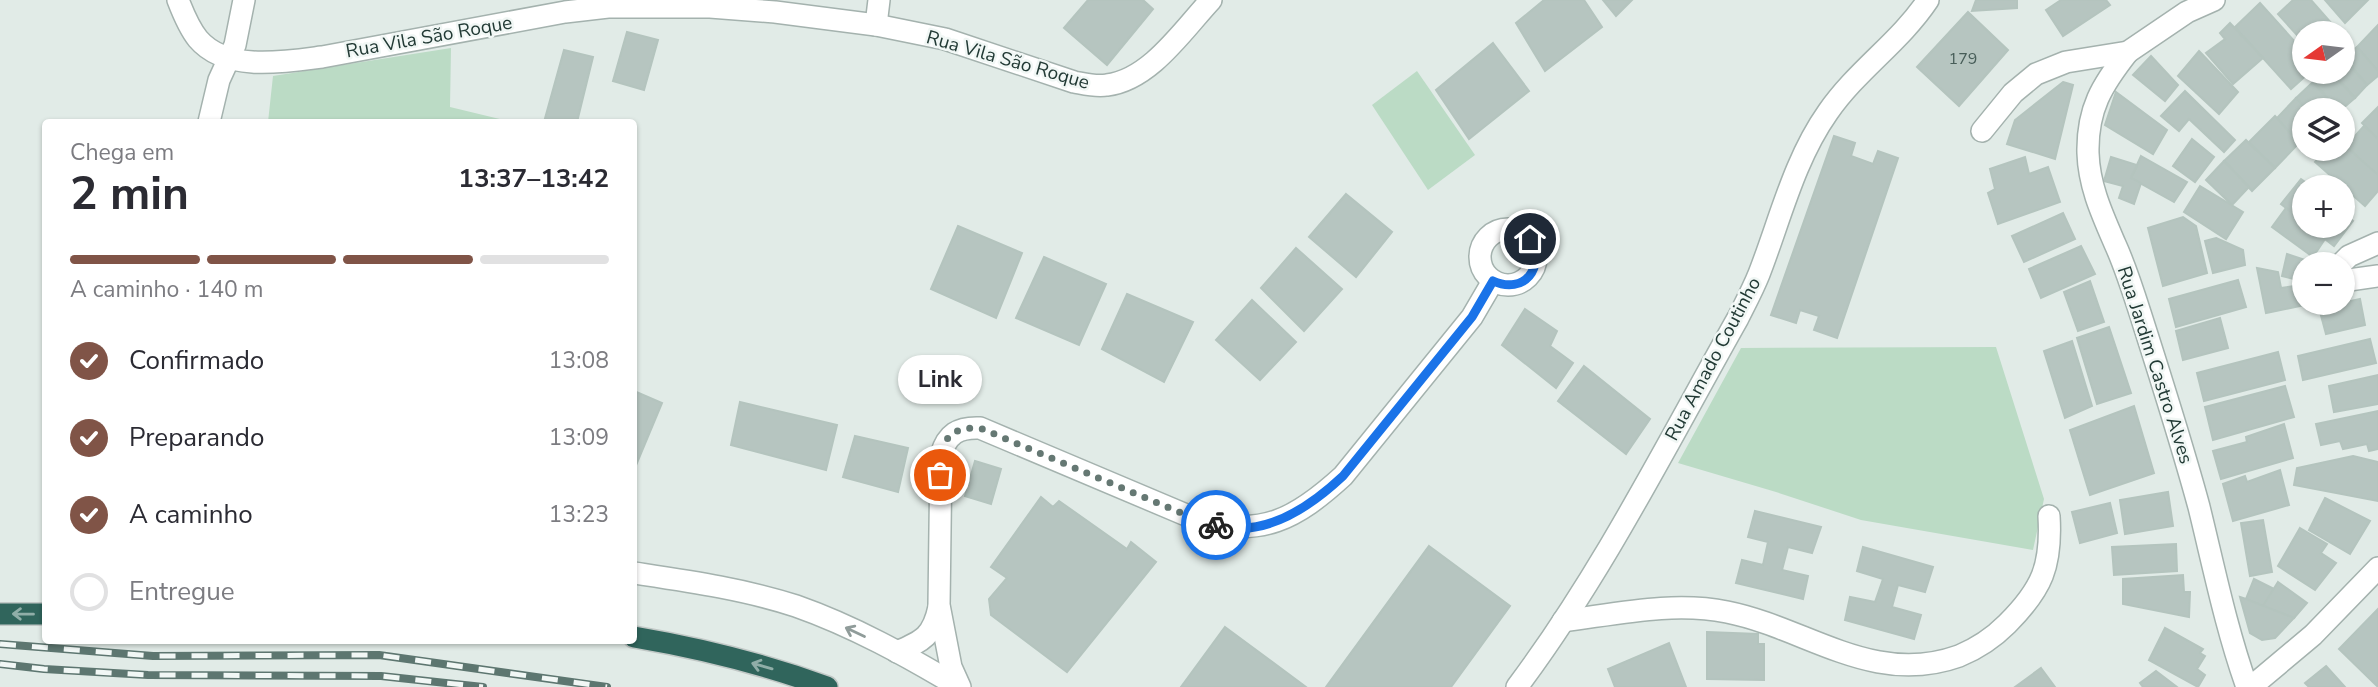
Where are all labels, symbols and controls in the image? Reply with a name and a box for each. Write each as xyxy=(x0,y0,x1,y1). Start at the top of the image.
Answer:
street label: Rua Vila São Roque xyxy=(344,10,514,64)
north arrow xyxy=(2292,21,2356,84)
map controls xyxy=(2292,21,2355,315)
street label: Rua Vila São Roque xyxy=(923,24,1093,96)
house number: 179 xyxy=(1949,48,1977,70)
button: layers xyxy=(2292,98,2355,161)
text: Chega em xyxy=(70,137,174,168)
text: 13:37–13:42 xyxy=(458,161,609,196)
text: 2 min xyxy=(70,162,189,225)
button: + xyxy=(2292,175,2355,238)
pin xyxy=(1500,209,1560,269)
icon: home xyxy=(1511,220,1549,258)
button: − xyxy=(2292,252,2355,315)
street label: Rua Jardim Castro Alves xyxy=(2111,263,2199,467)
street label: Rua Amado Coutinho xyxy=(1659,273,1767,445)
text: A caminho · 140 m xyxy=(70,274,263,305)
icon: check xyxy=(70,342,108,380)
text: Confirmado xyxy=(129,343,264,378)
text: 13:08 xyxy=(549,345,609,376)
callout: Link xyxy=(898,356,982,405)
text: Link xyxy=(918,364,962,395)
icon: check xyxy=(70,419,108,457)
text: Preparando xyxy=(129,420,264,455)
text: 13:09 xyxy=(549,422,609,453)
pin xyxy=(910,445,970,505)
icon: bag xyxy=(921,456,959,494)
courier xyxy=(1181,490,1251,560)
icon: check xyxy=(70,496,108,534)
text: A caminho xyxy=(129,497,253,532)
text: 13:23 xyxy=(549,499,609,530)
icon: bike xyxy=(1197,506,1235,544)
text: Entregue xyxy=(129,574,235,609)
one-way arrow xyxy=(12,607,35,621)
one-way arrow xyxy=(845,625,866,638)
one-way arrow xyxy=(751,658,773,671)

